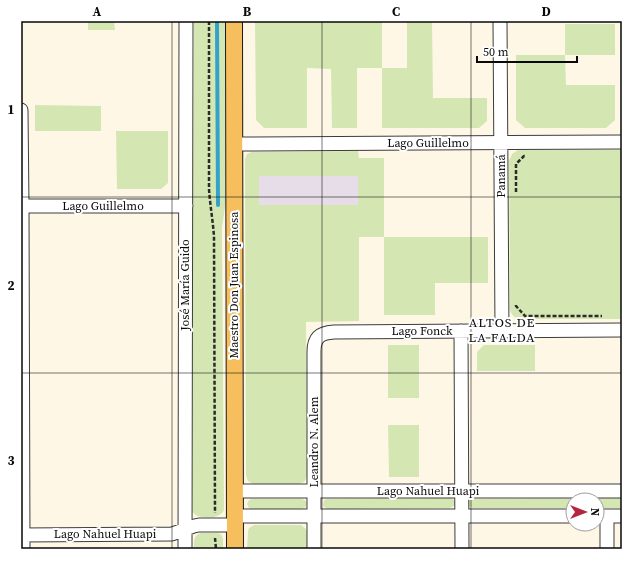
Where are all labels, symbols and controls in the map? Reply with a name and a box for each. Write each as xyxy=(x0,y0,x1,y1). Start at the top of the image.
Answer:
text: A xyxy=(93,3,102,20)
text: B xyxy=(243,3,252,20)
text: C xyxy=(392,3,400,20)
text: D xyxy=(541,3,551,20)
scale bar xyxy=(477,38,577,64)
text: 50 m xyxy=(483,44,509,60)
text: 1 xyxy=(7,101,15,118)
street label: Lago Guillelmo xyxy=(387,135,469,151)
street label: Panamá xyxy=(493,153,509,198)
street label: Lago Guillelmo xyxy=(62,198,144,214)
street label: Maestro Don Juan Espinosa xyxy=(226,211,242,358)
street label: José María Guido xyxy=(177,239,193,332)
text: 2 xyxy=(7,277,15,294)
district label: ALTOS DE LA FALDA xyxy=(468,314,536,346)
street label: Lago Fonck xyxy=(391,323,453,339)
street label: Leandro N. Alem xyxy=(306,396,322,487)
text: 3 xyxy=(7,452,15,469)
street label: Lago Nahuel Huapi xyxy=(377,483,480,499)
north arrow xyxy=(565,492,605,532)
text: N xyxy=(587,508,602,516)
street label: Lago Nahuel Huapi xyxy=(54,526,157,542)

